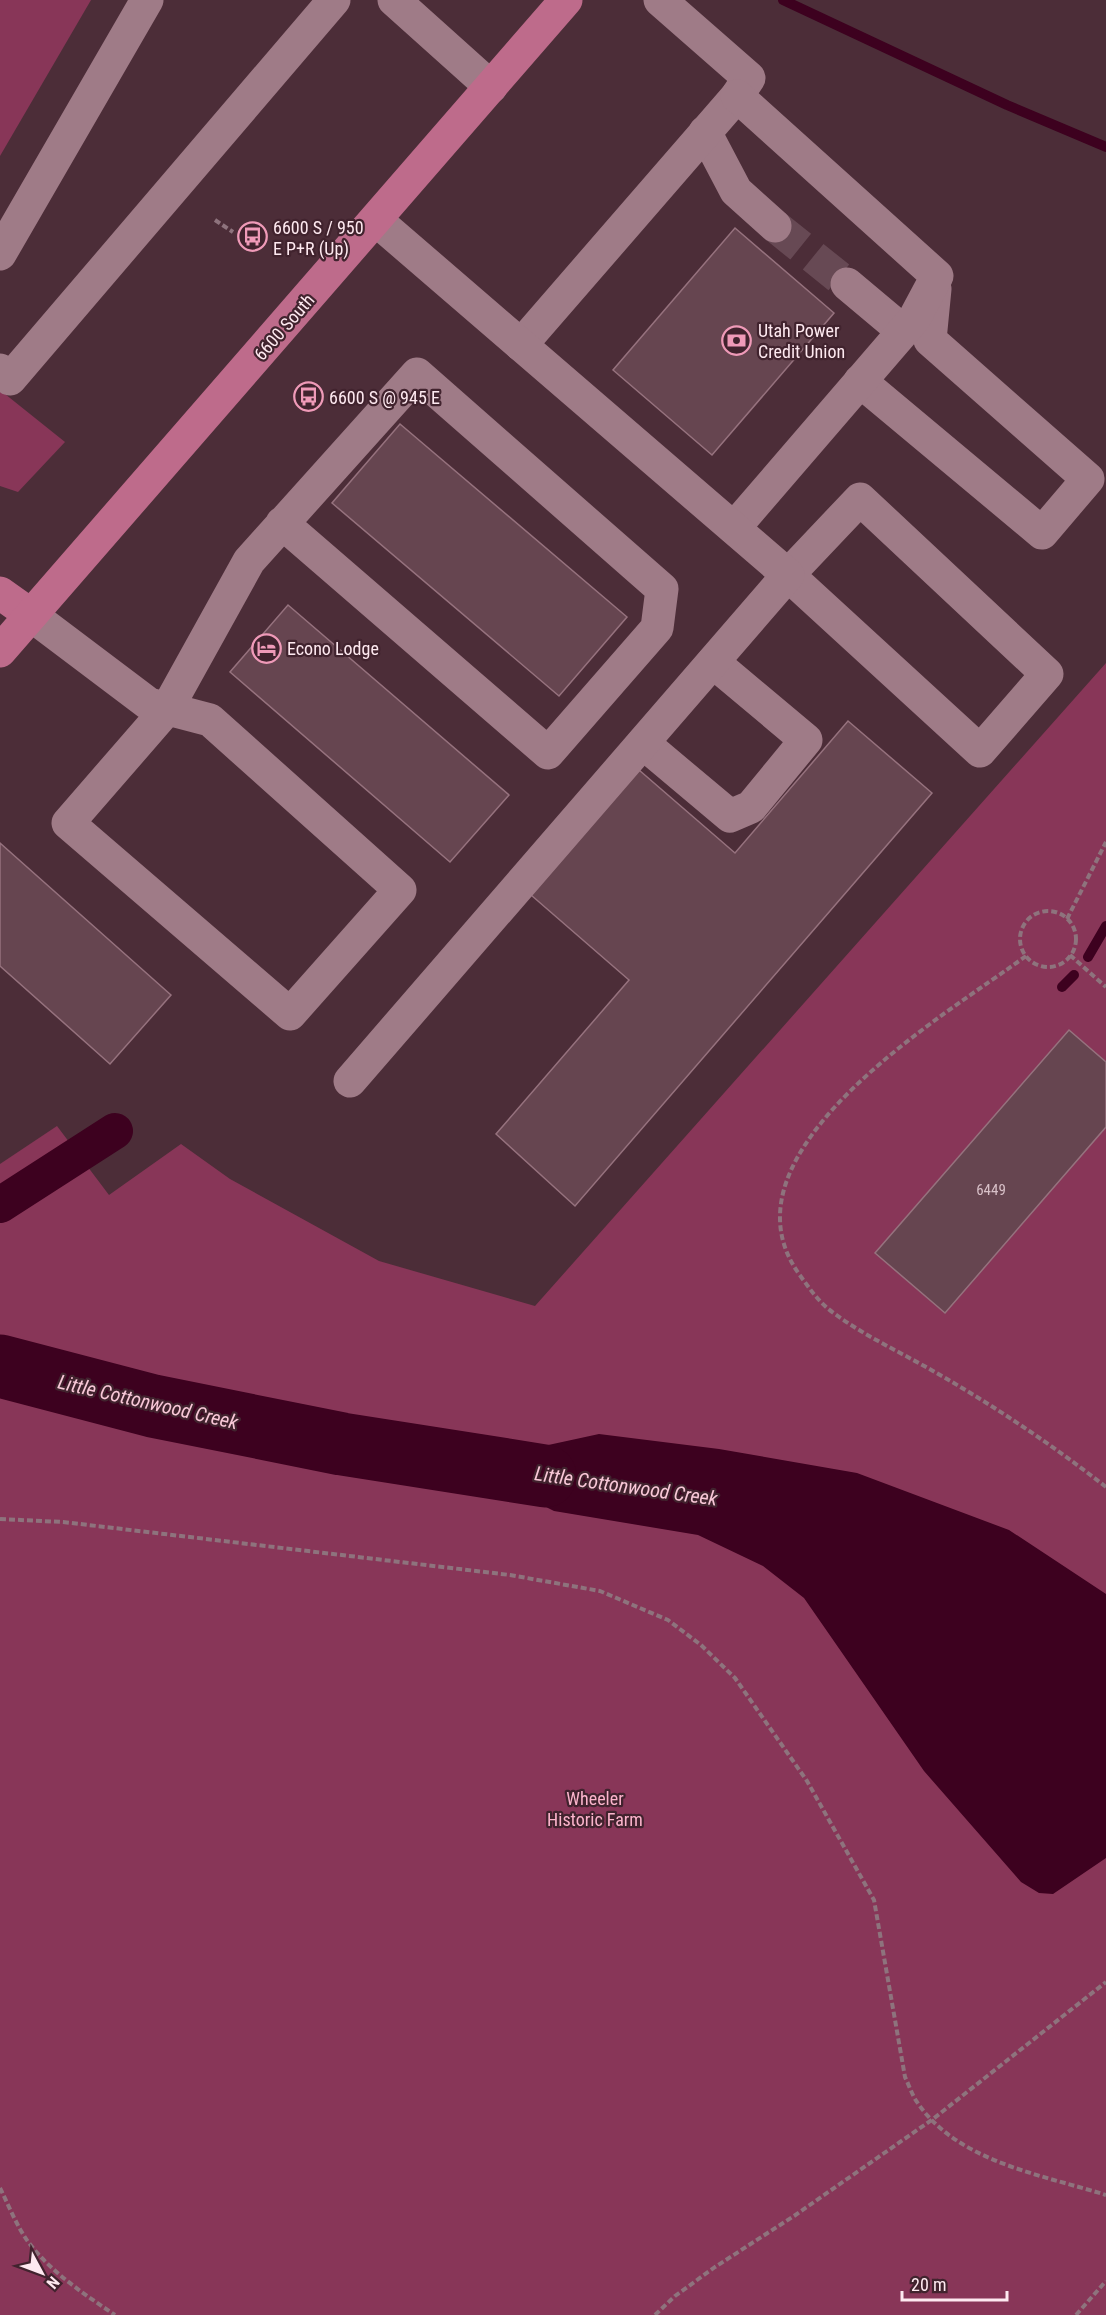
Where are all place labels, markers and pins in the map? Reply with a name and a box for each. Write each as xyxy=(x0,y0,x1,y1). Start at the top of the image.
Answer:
place label: 6600 S / 950 E P+R (Up) xyxy=(273,217,364,260)
bus stop icon: 6600 S / 950 E P+R (Up) xyxy=(236,221,268,253)
place label: Utah Power Credit Union xyxy=(758,320,845,362)
bank icon: Utah Power Credit Union xyxy=(721,324,753,356)
bus stop icon: 6600 S @ 945 E xyxy=(292,381,324,413)
place label: 6600 S @ 945 E xyxy=(329,387,440,408)
hotel icon: Econo Lodge xyxy=(250,632,282,664)
place label: Econo Lodge xyxy=(287,638,379,659)

